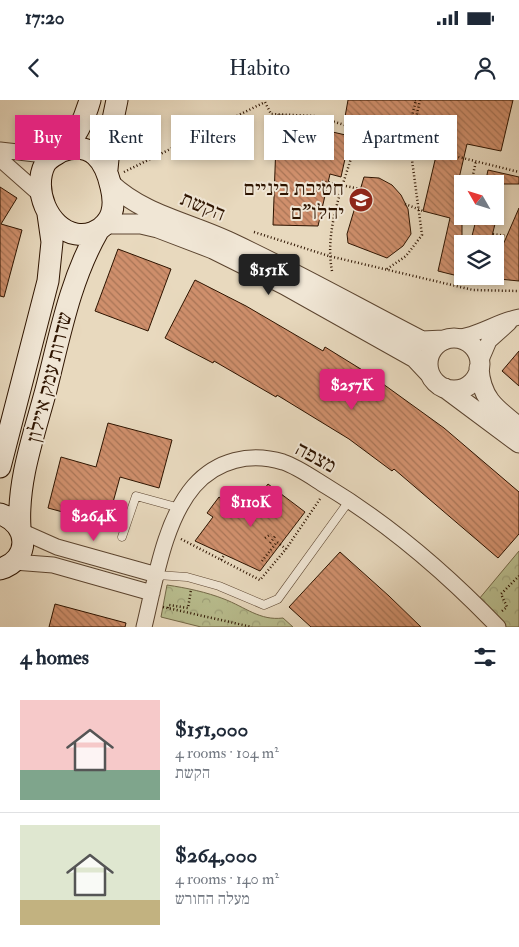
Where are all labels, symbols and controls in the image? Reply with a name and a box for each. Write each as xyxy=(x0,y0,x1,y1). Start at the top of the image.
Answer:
text: 17:20 xyxy=(25,6,65,30)
icon: back xyxy=(20,54,48,82)
text: Habito xyxy=(229,54,290,82)
icon: person xyxy=(471,54,499,82)
chip: Buy xyxy=(15,115,80,160)
chip: Rent xyxy=(90,115,161,160)
chip: Filters xyxy=(171,115,254,160)
chip: New xyxy=(264,115,334,160)
chip: Apartment xyxy=(344,115,457,160)
place label: חטיבת ביניים יהלו"ם xyxy=(244,175,344,226)
north arrow xyxy=(454,175,504,225)
map controls xyxy=(454,175,504,285)
street label: הקשת xyxy=(176,185,229,228)
school or university icon: חטיבת ביניים יהלו"ם xyxy=(348,187,374,213)
button: layers xyxy=(454,235,504,285)
pin: $151K xyxy=(234,254,304,296)
text: $151K xyxy=(250,260,288,280)
street label: שדרות עמק איילון xyxy=(20,309,79,445)
pin: $257K xyxy=(317,368,387,411)
text: $257K xyxy=(331,375,373,395)
street label: מצפה xyxy=(290,435,341,479)
pin: $110K xyxy=(216,486,286,528)
text: $110K xyxy=(231,492,271,512)
pin: $264K xyxy=(59,500,129,542)
text: $264K xyxy=(71,506,117,526)
icon: filters xyxy=(471,643,499,671)
text: 4 homes xyxy=(20,644,89,671)
text: $151,000 xyxy=(175,716,248,743)
icon: home xyxy=(60,720,120,780)
text: 4 rooms · 104 m² xyxy=(175,743,279,763)
text: הקשת xyxy=(175,763,210,783)
text: $264,000 xyxy=(175,842,257,869)
icon: home xyxy=(60,845,120,905)
text: 4 rooms · 140 m² xyxy=(175,869,279,889)
text: מעלה החורש xyxy=(175,889,250,909)

